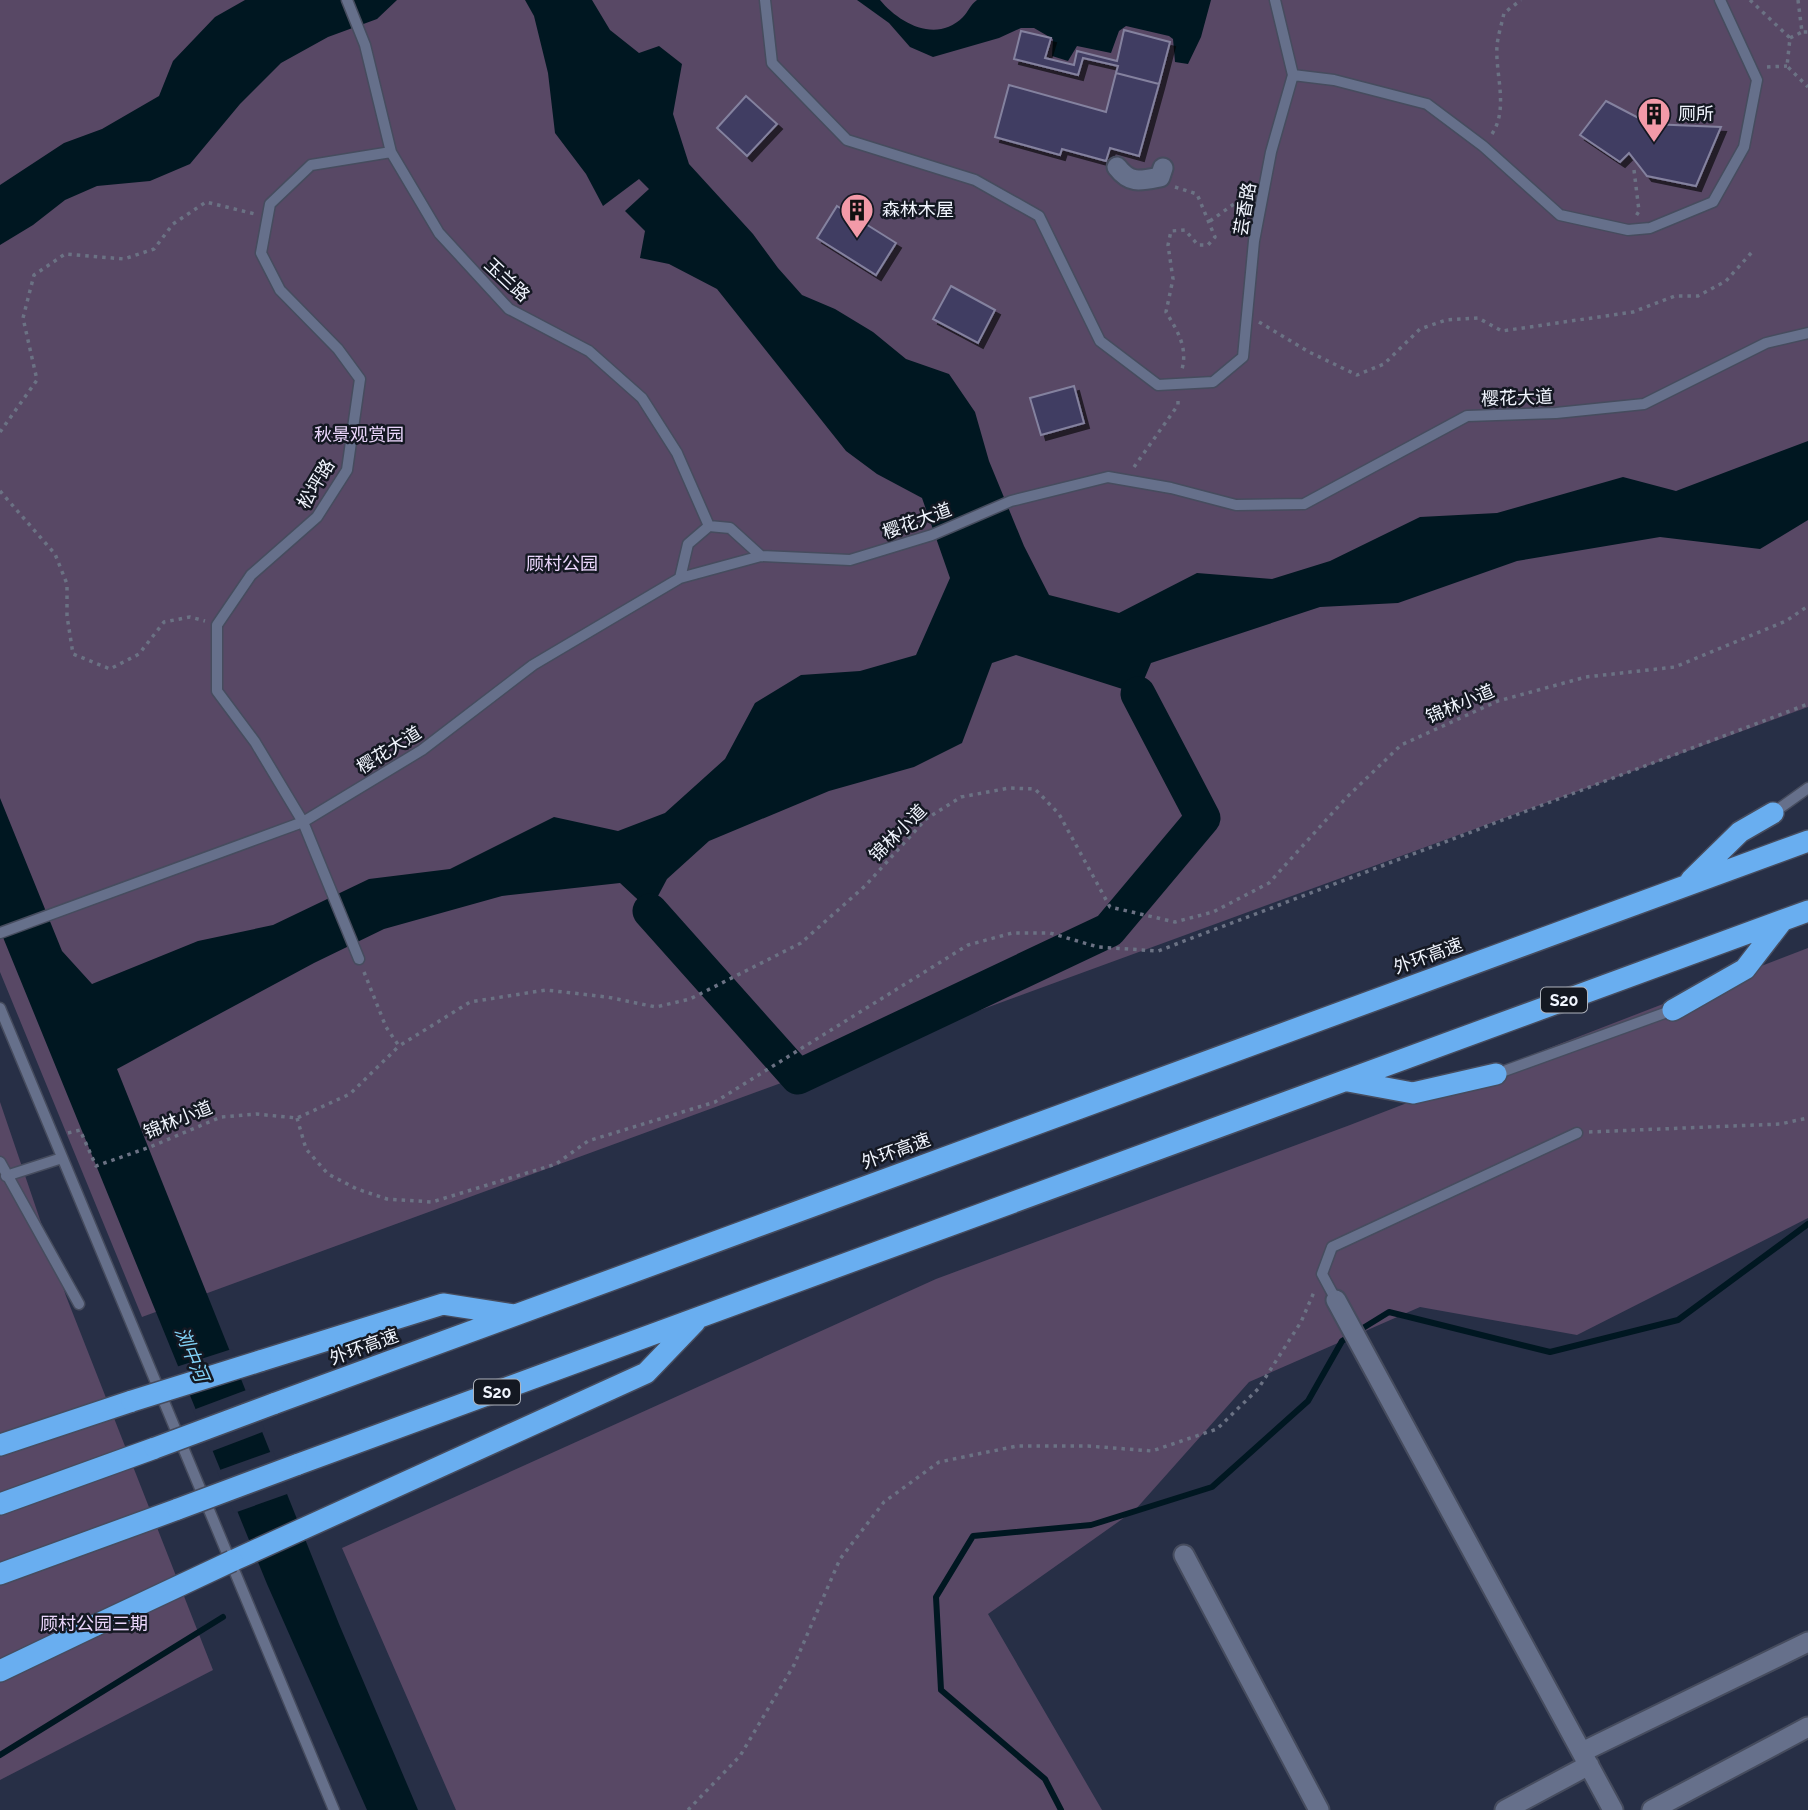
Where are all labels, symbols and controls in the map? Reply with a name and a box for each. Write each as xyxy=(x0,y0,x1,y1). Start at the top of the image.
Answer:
building icon: 厕所 xyxy=(1635,95,1673,144)
place label: 厕所 xyxy=(1678,103,1714,124)
street label: 芸香路 xyxy=(1229,181,1260,237)
building icon: 森林木屋 xyxy=(838,191,876,240)
place label: 森林木屋 xyxy=(882,199,954,220)
street label: 玉兰路 xyxy=(480,254,534,306)
street label: 樱花大道 xyxy=(1481,386,1553,409)
park label: 秋景观赏园 xyxy=(314,424,404,445)
street label: 松坪路 xyxy=(293,455,338,512)
street label: 樱花大道 xyxy=(879,498,954,543)
park label: 顾村公园 xyxy=(526,553,598,574)
street label: 锦林小道 xyxy=(1423,680,1497,727)
street label: 樱花大道 xyxy=(353,722,425,778)
street label: 锦林小道 xyxy=(865,800,931,866)
street label: 外环高速 xyxy=(1390,933,1465,978)
road number: S20 xyxy=(1541,988,1587,1012)
street label: 锦林小道 xyxy=(141,1096,215,1143)
street label: 外环高速 xyxy=(858,1128,933,1173)
water label: 浏中河 xyxy=(171,1323,215,1388)
street label: 外环高速 xyxy=(326,1324,401,1369)
road number: S20 xyxy=(474,1380,520,1404)
park label: 顾村公园三期 xyxy=(40,1613,148,1634)

